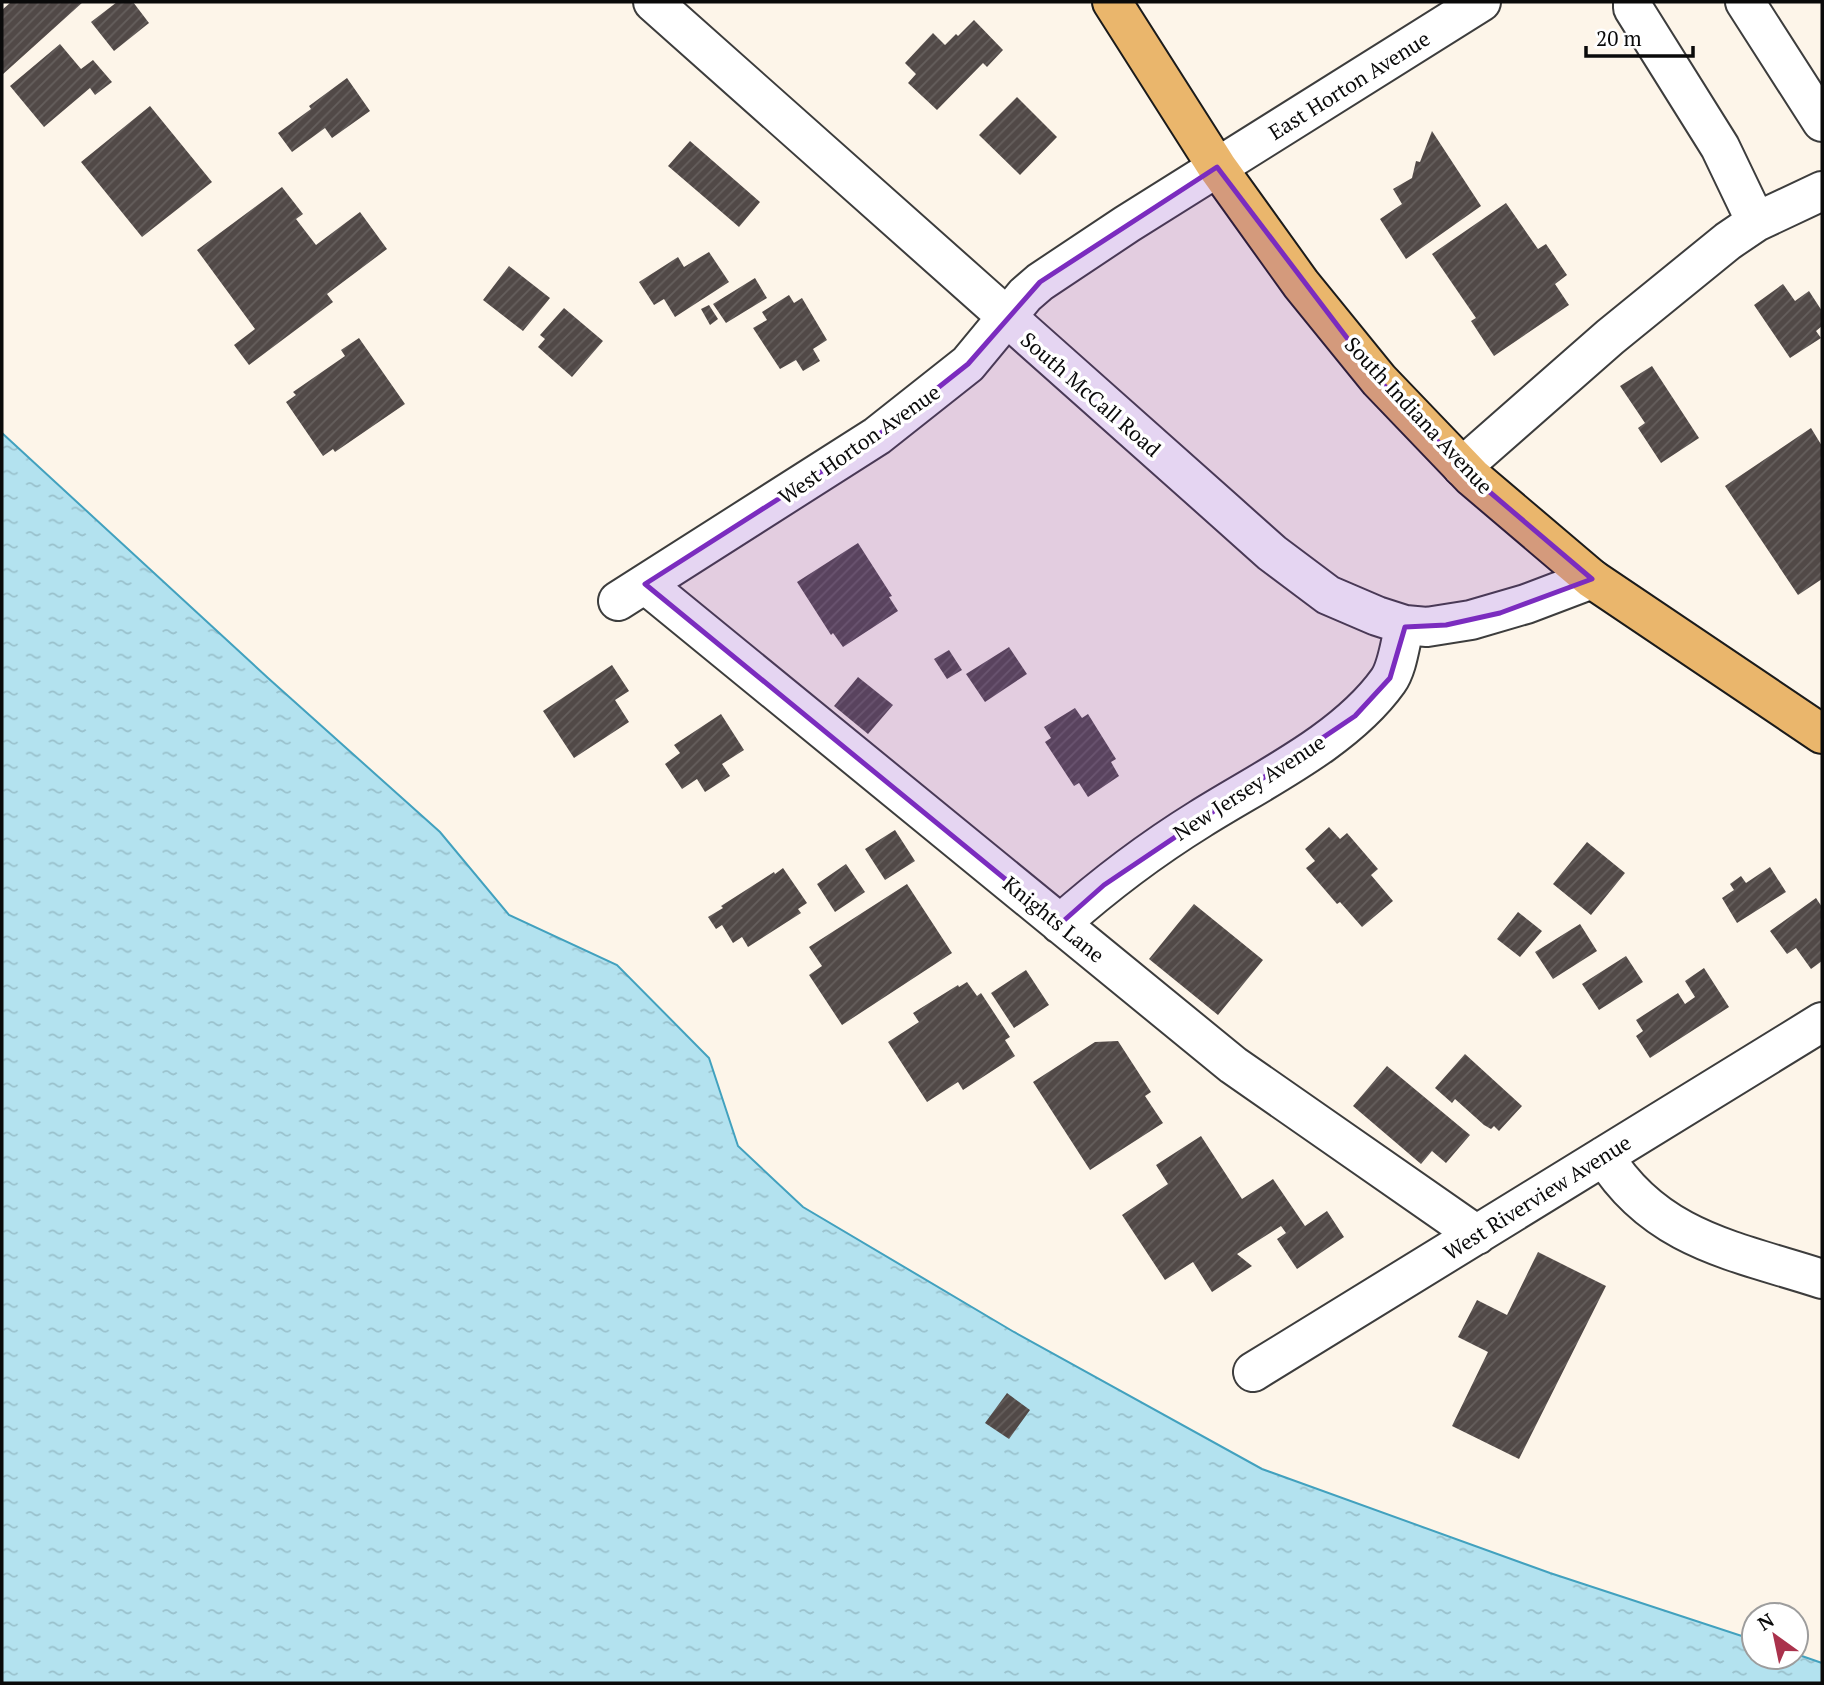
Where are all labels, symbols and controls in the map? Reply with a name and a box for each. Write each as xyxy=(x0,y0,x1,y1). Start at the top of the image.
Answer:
scale bar xyxy=(1586,14,1693,58)
street label: East Horton Avenue xyxy=(1263,24,1435,146)
text: 20 m xyxy=(1596,24,1642,52)
street label: South McCall Road xyxy=(1015,325,1167,463)
street label: South Indiana Avenue xyxy=(1339,330,1499,500)
street label: West Horton Avenue xyxy=(773,378,945,510)
street label: New Jersey Avenue xyxy=(1168,727,1330,847)
street label: Knights Lane xyxy=(997,869,1111,969)
street label: West Riverview Avenue xyxy=(1438,1128,1636,1266)
north arrow xyxy=(1740,1601,1810,1671)
text: N xyxy=(1753,1607,1779,1636)

